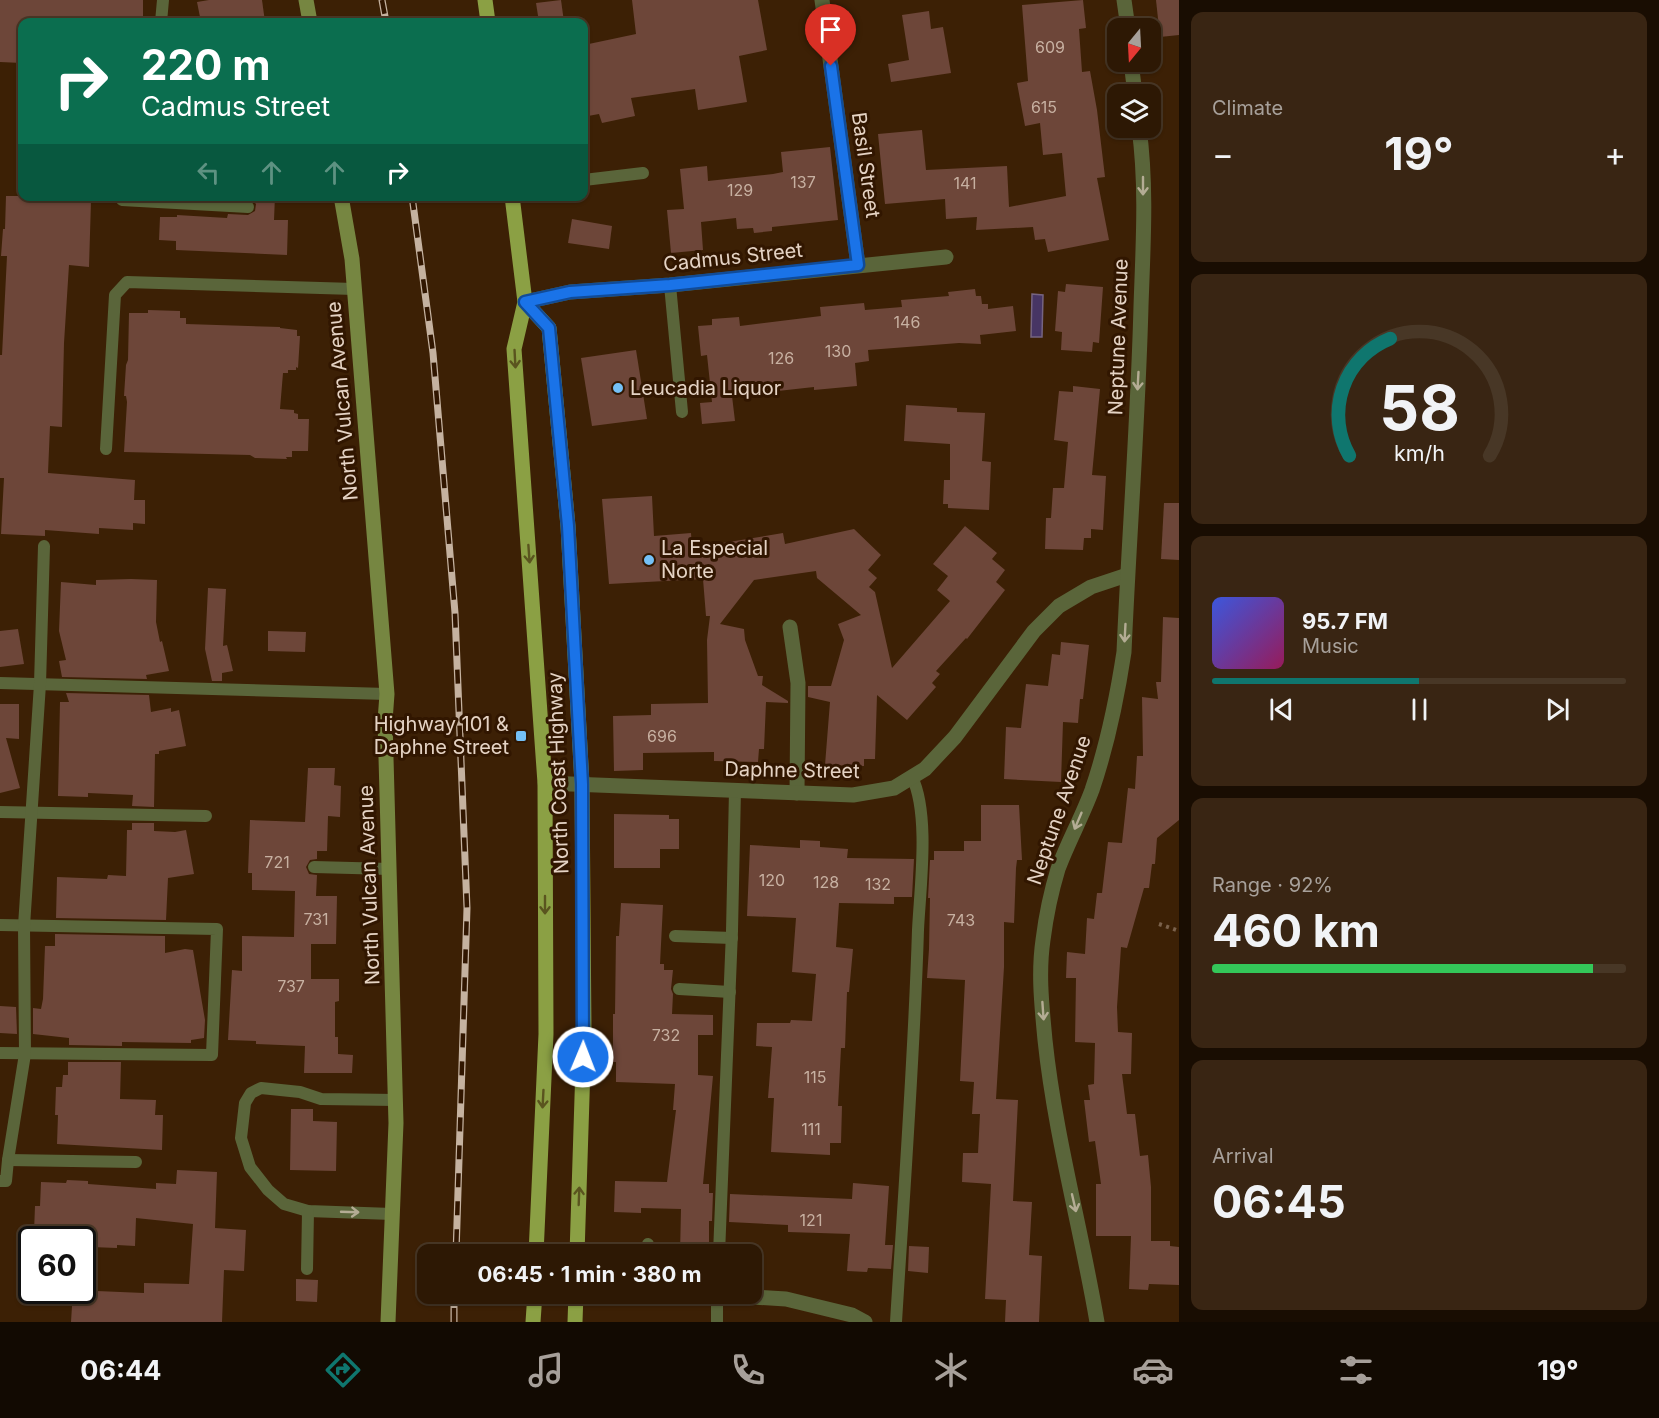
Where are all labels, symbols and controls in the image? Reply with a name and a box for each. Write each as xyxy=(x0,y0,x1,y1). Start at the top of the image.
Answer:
pin xyxy=(805,4,856,66)
icon: arrive xyxy=(814,13,847,46)
north arrow xyxy=(1107,18,1161,72)
map controls xyxy=(1107,18,1161,138)
house number: 609 xyxy=(1035,37,1065,57)
text: 220 m xyxy=(141,39,271,90)
icon: right xyxy=(42,42,120,120)
button: layers xyxy=(1107,84,1161,138)
text: Cadmus Street xyxy=(141,90,330,123)
text: Climate xyxy=(1212,96,1283,120)
house number: 615 xyxy=(1031,97,1057,117)
street label: Basil Street xyxy=(847,111,885,220)
text: 19° xyxy=(1384,126,1454,181)
text: − xyxy=(1212,134,1234,174)
text: + xyxy=(1604,134,1626,174)
icon: left xyxy=(192,156,225,189)
icon: ahead xyxy=(255,156,288,189)
icon: ahead xyxy=(318,156,351,189)
icon: right xyxy=(381,156,414,189)
house number: 137 xyxy=(790,172,816,192)
house number: 141 xyxy=(953,173,977,193)
one-way arrow xyxy=(1137,175,1149,195)
house number: 129 xyxy=(727,180,753,200)
street label: Cadmus Street xyxy=(662,238,804,276)
street label: Neptune Avenue xyxy=(1103,258,1133,416)
street label: North Vulcan Avenue xyxy=(321,300,363,502)
house number: 146 xyxy=(894,312,920,332)
house number: 130 xyxy=(825,341,851,361)
house number: 126 xyxy=(768,348,794,368)
one-way arrow xyxy=(510,349,521,369)
one-way arrow xyxy=(1132,370,1143,390)
text: 58 xyxy=(1379,370,1459,445)
place label: Leucadia Liquor xyxy=(630,376,782,400)
marker: Leucadia Liquor xyxy=(611,381,625,395)
text: km/h xyxy=(1394,440,1444,466)
place label: La Especial Norte xyxy=(661,536,768,583)
one-way arrow xyxy=(523,543,534,563)
marker: La Especial Norte xyxy=(642,553,656,567)
text: 95.7 FM xyxy=(1302,608,1388,634)
one-way arrow xyxy=(1119,623,1130,643)
text: Music xyxy=(1302,634,1359,658)
street label: North Coast Highway xyxy=(542,672,574,874)
icon: previous xyxy=(1265,693,1298,726)
icon: pause xyxy=(1403,693,1436,726)
icon: next xyxy=(1541,693,1574,726)
place label: Highway 101 & Daphne Street xyxy=(374,712,509,759)
house number: 696 xyxy=(647,726,677,746)
marker: Highway 101 & Daphne Street xyxy=(514,729,528,743)
street label: Neptune Avenue xyxy=(1022,732,1096,888)
street label: Daphne Street xyxy=(724,757,860,783)
street label: North Vulcan Avenue xyxy=(354,785,384,985)
one-way arrow xyxy=(1072,812,1083,830)
house number: 721 xyxy=(264,852,290,872)
house number: 120 xyxy=(759,870,785,890)
house number: 128 xyxy=(813,872,839,892)
text: Range · 92% xyxy=(1212,873,1333,897)
house number: 132 xyxy=(865,874,891,894)
one-way arrow xyxy=(539,894,551,914)
text: 460 km xyxy=(1212,903,1380,958)
house number: 731 xyxy=(303,909,329,929)
house number: 743 xyxy=(947,910,975,930)
house number: 737 xyxy=(277,976,305,996)
one-way arrow xyxy=(1037,1000,1048,1020)
position arrow xyxy=(551,1025,615,1089)
house number: 732 xyxy=(652,1025,680,1045)
house number: 115 xyxy=(804,1067,826,1087)
one-way arrow xyxy=(537,1089,549,1109)
house number: 111 xyxy=(801,1119,821,1139)
text: Arrival xyxy=(1212,1144,1274,1168)
text: 06:45 xyxy=(1212,1174,1346,1229)
one-way arrow xyxy=(573,1186,585,1206)
one-way arrow xyxy=(1069,1193,1080,1212)
one-way arrow xyxy=(340,1207,360,1218)
house number: 121 xyxy=(800,1210,822,1230)
speed limit sign: 60 xyxy=(18,1226,96,1304)
text: 06:45 · 1 min · 380 m xyxy=(477,1261,702,1287)
icon: directions xyxy=(322,1349,364,1391)
icon: music xyxy=(525,1349,567,1391)
icon: phone xyxy=(727,1349,769,1391)
icon: climate xyxy=(930,1349,972,1391)
icon: car xyxy=(1132,1349,1174,1391)
icon: filters xyxy=(1335,1349,1377,1391)
text: 06:44 xyxy=(80,1354,162,1387)
text: 19° xyxy=(1537,1354,1579,1387)

